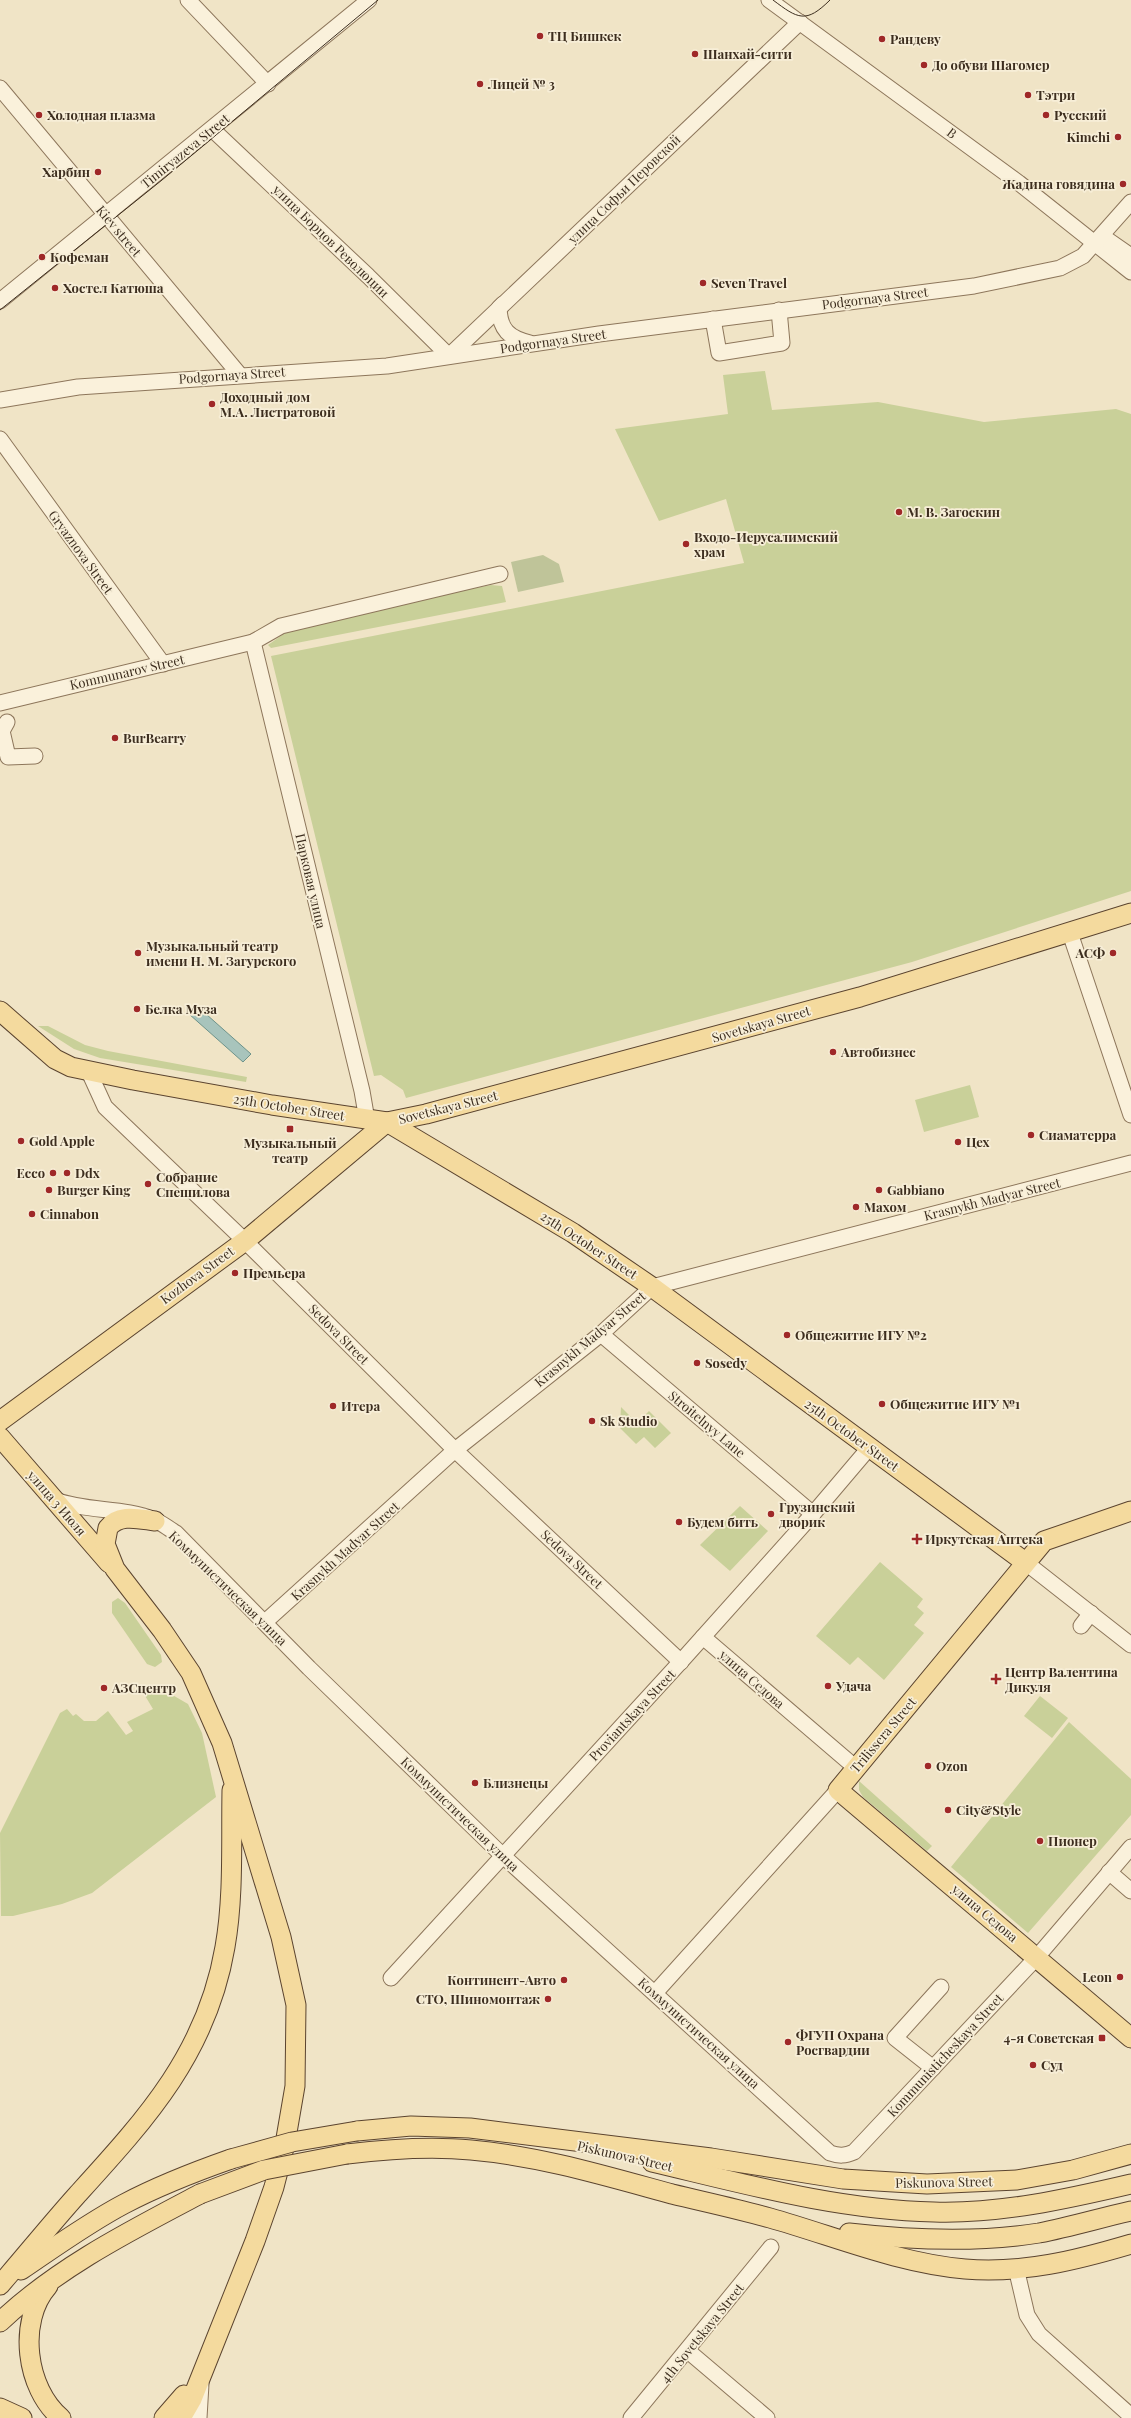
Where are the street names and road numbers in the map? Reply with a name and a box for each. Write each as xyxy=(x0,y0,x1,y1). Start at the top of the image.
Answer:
street label: Timiryazeva Street xyxy=(137,109,233,192)
street label: B xyxy=(944,123,961,142)
street label: улица Софьи Перовской xyxy=(563,131,683,247)
street label: улица Борцов Революции xyxy=(269,180,393,301)
street label: Kiev street xyxy=(93,202,146,260)
street label: Podgornaya Street xyxy=(821,283,929,312)
street label: Podgornaya Street xyxy=(499,325,607,356)
street label: Podgornaya Street xyxy=(178,362,286,387)
street label: Gryaznova Street xyxy=(45,506,118,597)
street label: Kommunarov Street xyxy=(68,650,186,693)
street label: Парковая улица xyxy=(292,832,331,931)
street label: Sovetskaya Street xyxy=(710,1001,812,1046)
street label: Sovetskaya Street xyxy=(397,1086,500,1127)
street label: 25th October Street xyxy=(232,1089,346,1124)
street label: Krasnykh Madyar Street xyxy=(922,1173,1062,1224)
street label: 25th October Street xyxy=(538,1207,641,1283)
street label: Kozhova Street xyxy=(156,1242,237,1307)
street label: Krasnykh Madyar Street xyxy=(531,1287,649,1390)
street label: Sedova Street xyxy=(305,1300,374,1368)
street label: Stroitelnyy Lane xyxy=(665,1387,750,1461)
street label: 25th October Street xyxy=(802,1395,903,1475)
street label: улица 3 Июля xyxy=(24,1466,90,1539)
street label: Krasnykh Madyar Street xyxy=(287,1497,403,1604)
street label: Sedova Street xyxy=(538,1526,607,1592)
street label: Коммунистическая улица xyxy=(166,1527,291,1649)
street label: улица Седова xyxy=(715,1645,789,1712)
street label: Proviantskaya Street xyxy=(585,1665,679,1764)
street label: Trilissera Street xyxy=(846,1693,919,1776)
street label: Коммунистическая улица xyxy=(398,1753,523,1875)
street label: улица Седова xyxy=(948,1879,1022,1945)
street label: Коммунистическая улица xyxy=(635,1973,764,2092)
street label: Kommunisticheskaya Street xyxy=(883,1989,1007,2120)
street label: Piskunova Street xyxy=(576,2136,675,2175)
street label: Piskunova Street xyxy=(895,2172,993,2191)
street label: 4th Sovetskaya Street xyxy=(656,2279,747,2386)

